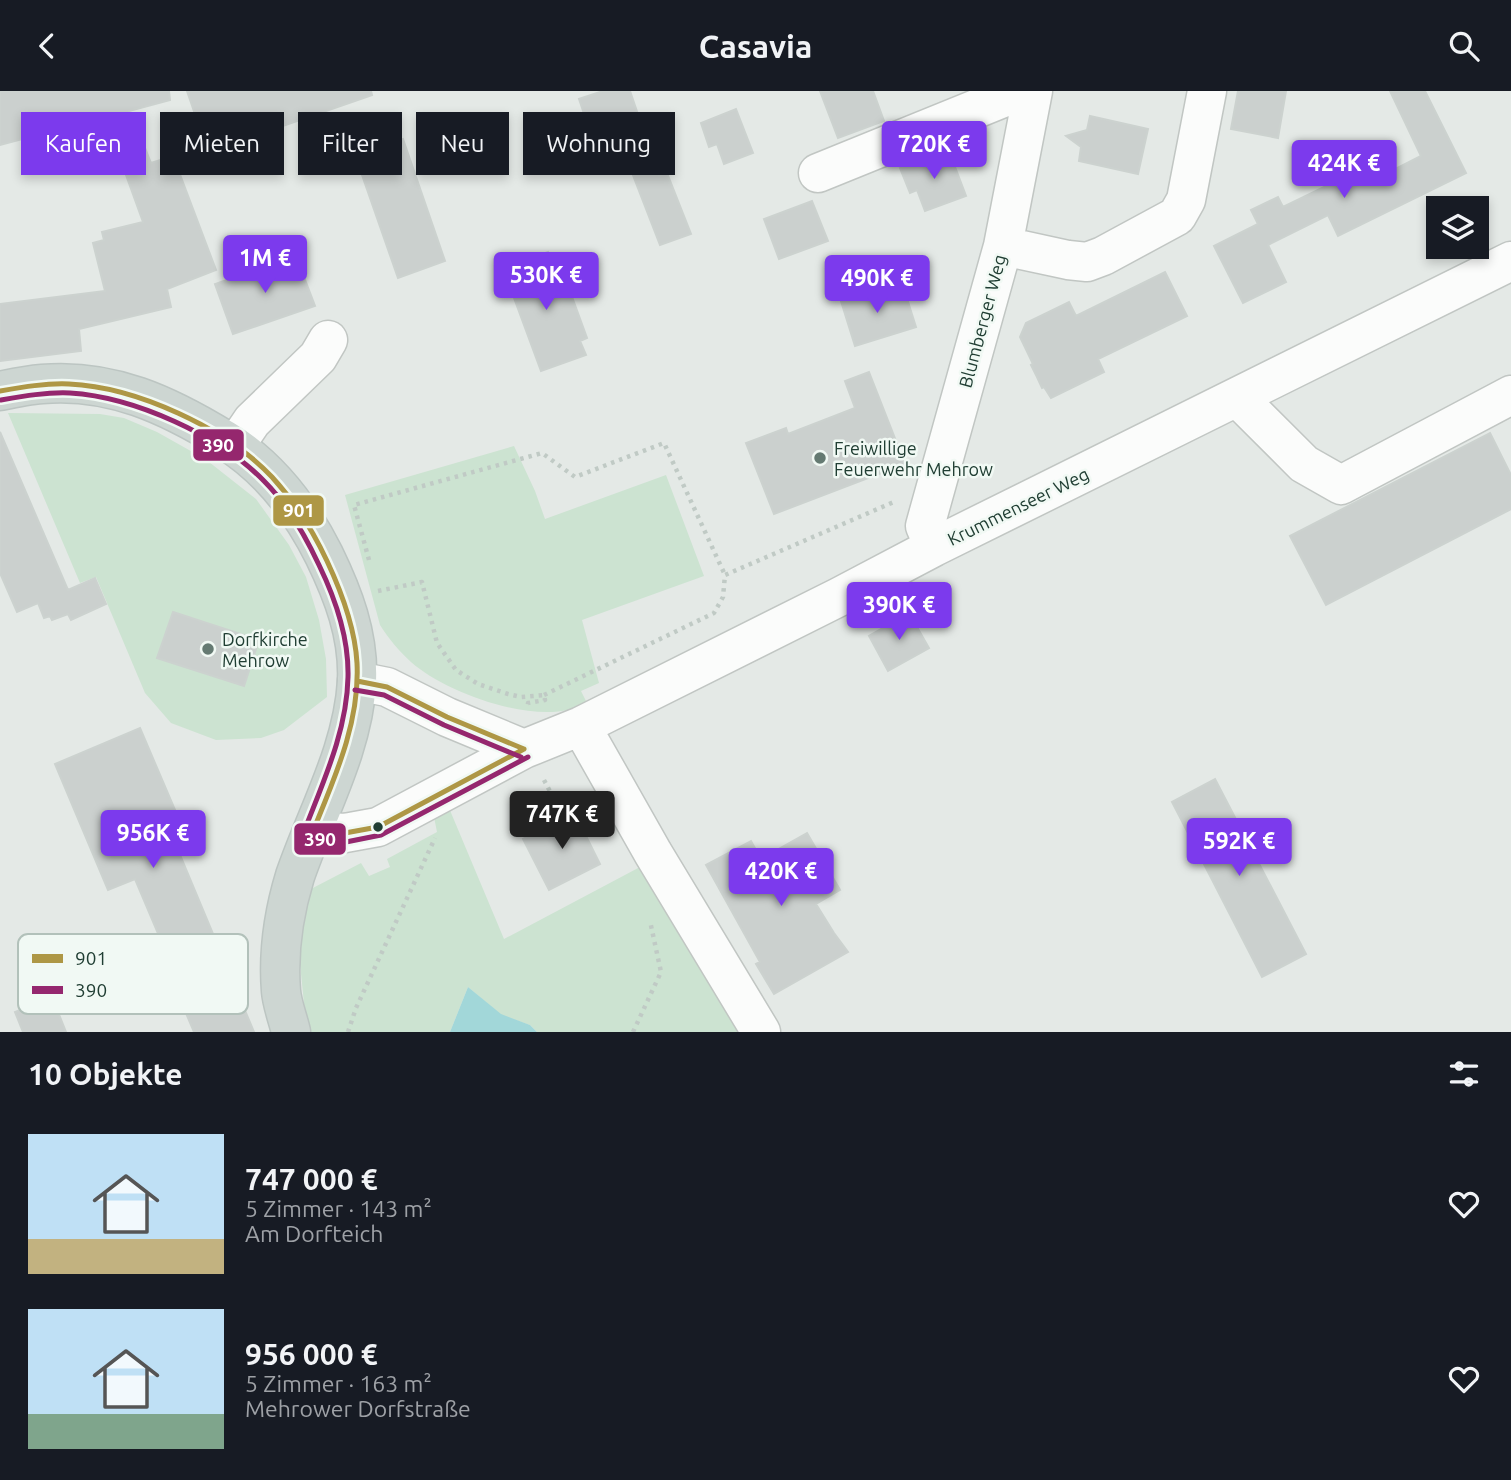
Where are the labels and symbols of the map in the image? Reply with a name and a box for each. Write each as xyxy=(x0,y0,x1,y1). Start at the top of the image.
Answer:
pin: 720K € xyxy=(877,122,991,181)
pin: 424K € xyxy=(1287,141,1401,200)
pin: 1M € xyxy=(224,235,306,295)
street label: Blumberger Weg xyxy=(955,252,1009,390)
pin: 530K € xyxy=(489,253,603,312)
pin: 490K € xyxy=(820,255,934,315)
line badge: 390 xyxy=(192,428,245,462)
text: 390 xyxy=(202,434,234,456)
place label: Freiwillige Feuerwehr Mehrow xyxy=(834,438,993,479)
marker: Freiwillige Feuerwehr Mehrow xyxy=(812,450,828,466)
street label: Krummenseer Weg xyxy=(944,463,1092,549)
line badge: 901 xyxy=(272,494,325,527)
text: 901 xyxy=(283,499,315,521)
pin: 390K € xyxy=(842,582,956,642)
place label: Dorfkirche Mehrow xyxy=(222,629,308,670)
marker: Dorfkirche Mehrow xyxy=(200,641,216,657)
pin: 747K € xyxy=(505,791,619,851)
pin: 956K € xyxy=(96,811,210,870)
pin: 592K € xyxy=(1182,819,1296,878)
unlabelled marker xyxy=(371,820,385,834)
line badge: 390 xyxy=(293,822,347,856)
text: 390 xyxy=(304,828,336,850)
pin: 420K € xyxy=(724,849,838,908)
legend xyxy=(18,934,248,1014)
text: 901 xyxy=(75,947,107,969)
text: 390 xyxy=(75,979,107,1001)

